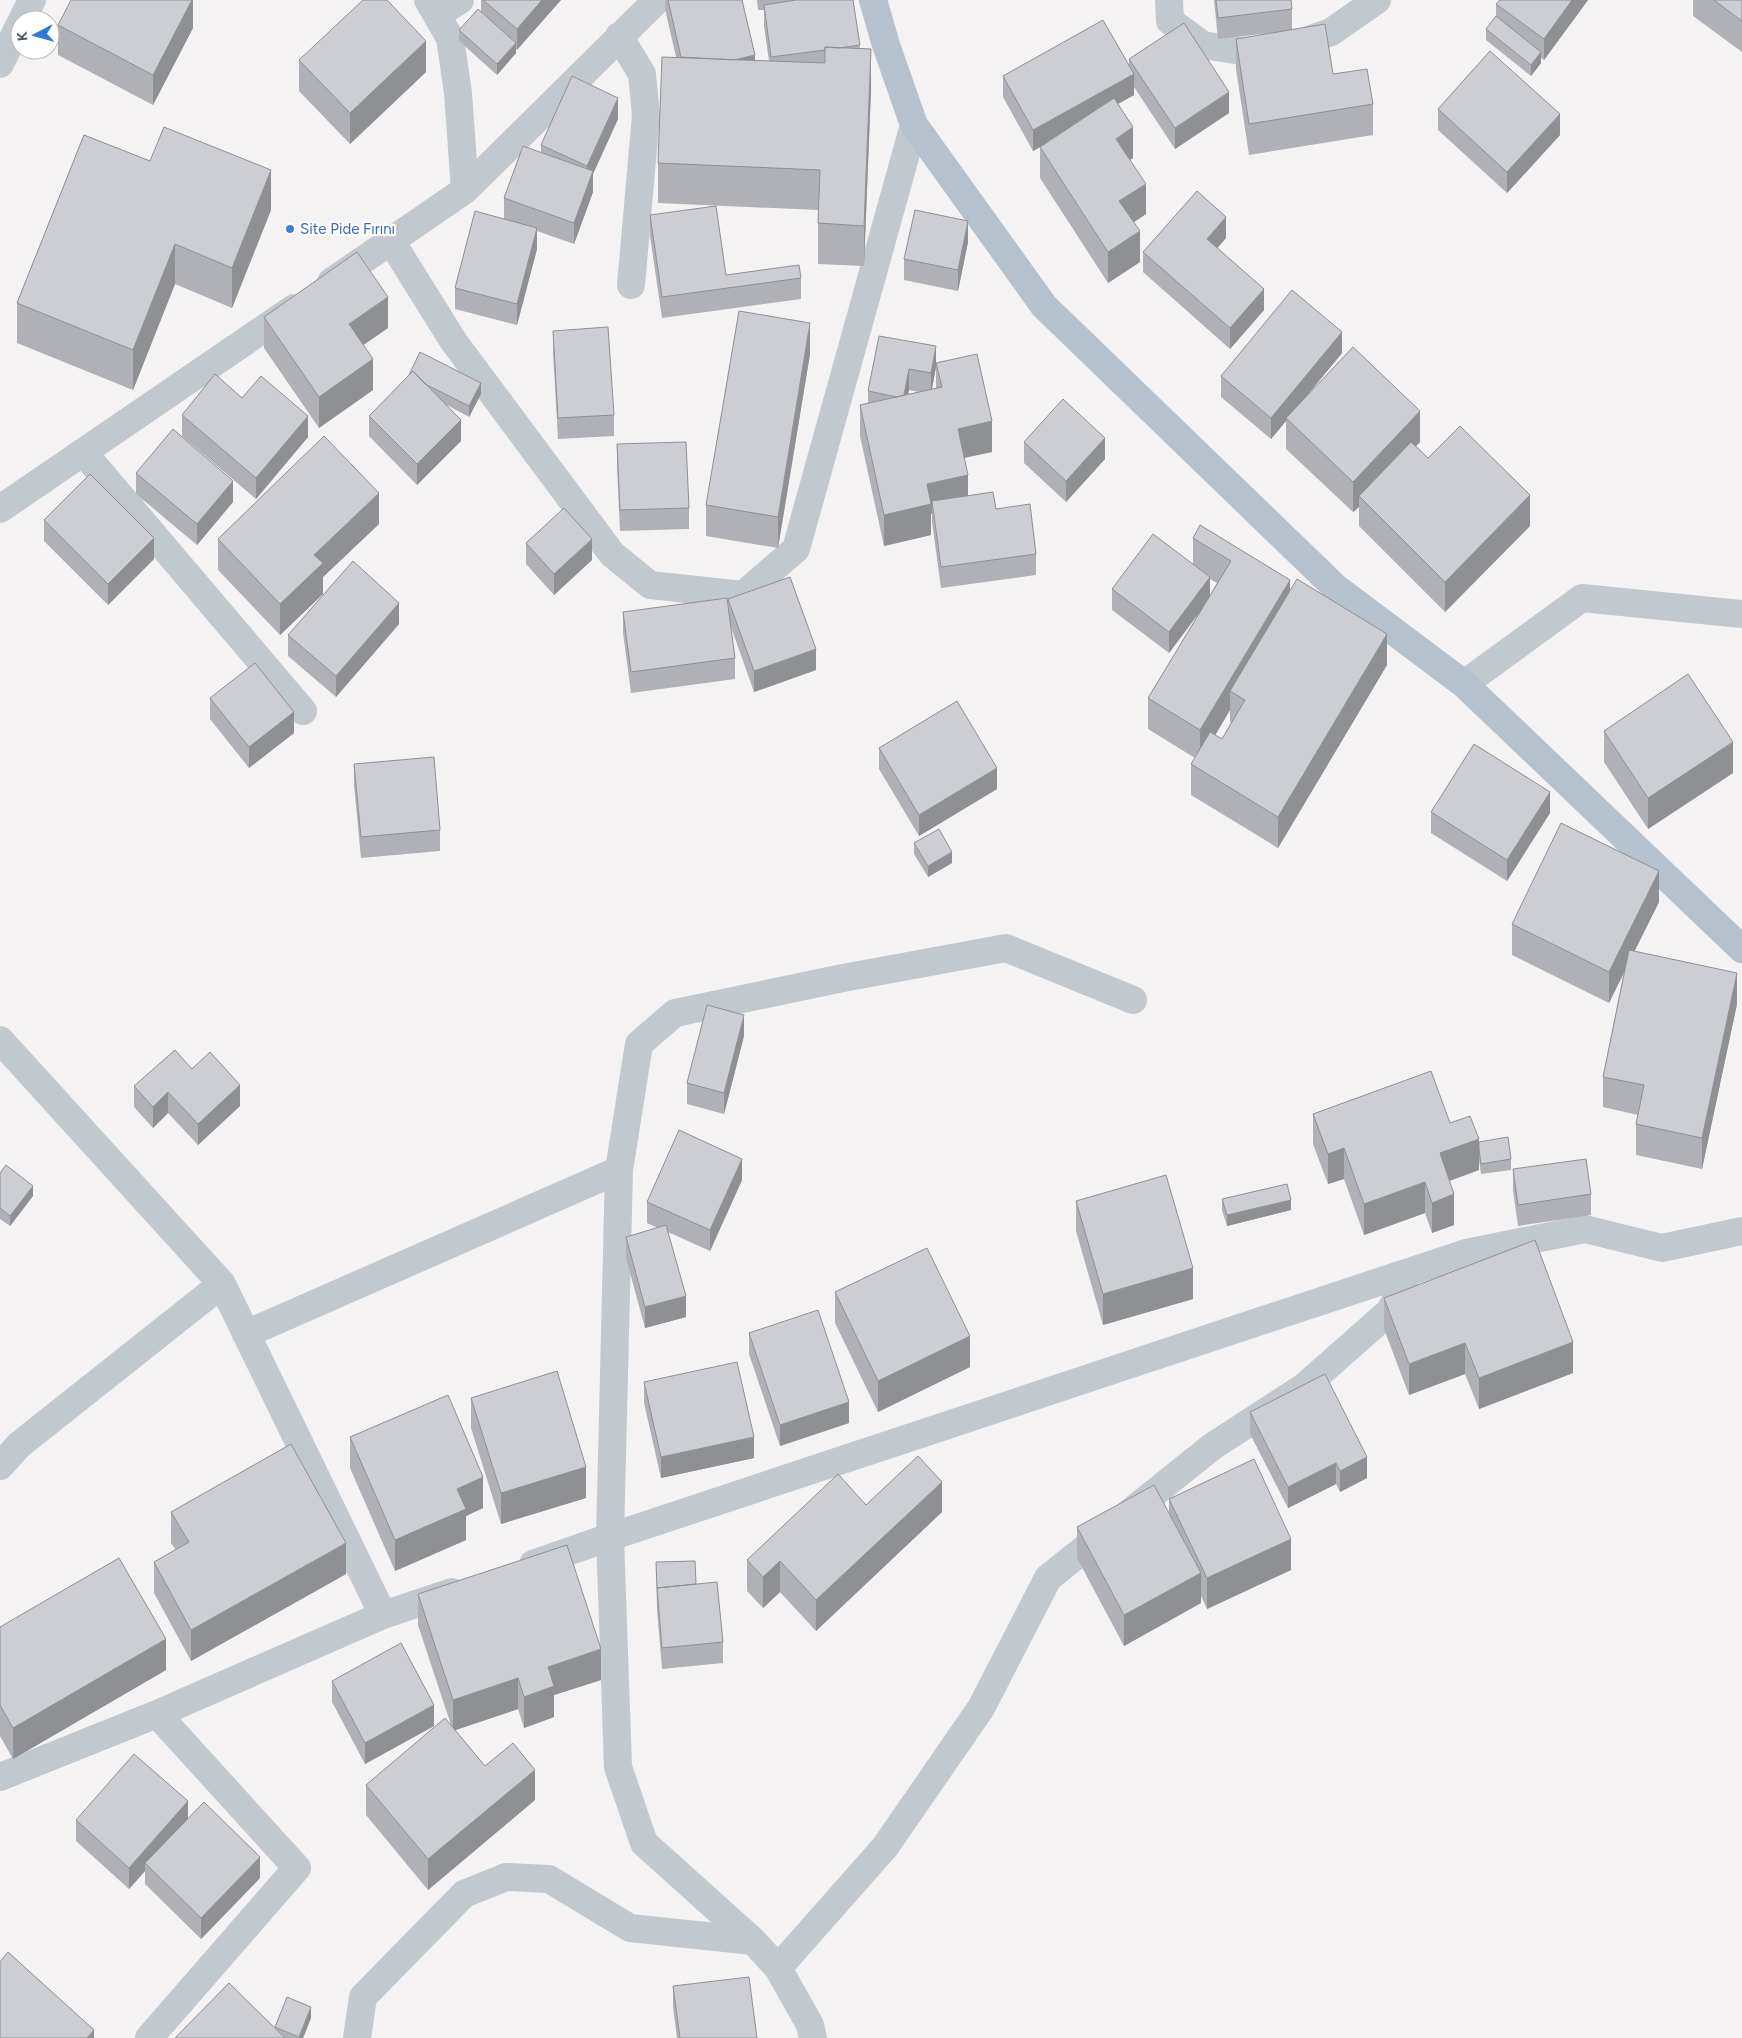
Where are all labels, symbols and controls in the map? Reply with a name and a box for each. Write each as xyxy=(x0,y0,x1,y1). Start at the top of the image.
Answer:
north arrow xyxy=(10,10,60,60)
text: K xyxy=(14,30,32,42)
place label: Site Pide Fırını xyxy=(300,220,395,238)
marker: Site Pide Fırını xyxy=(284,223,296,235)

